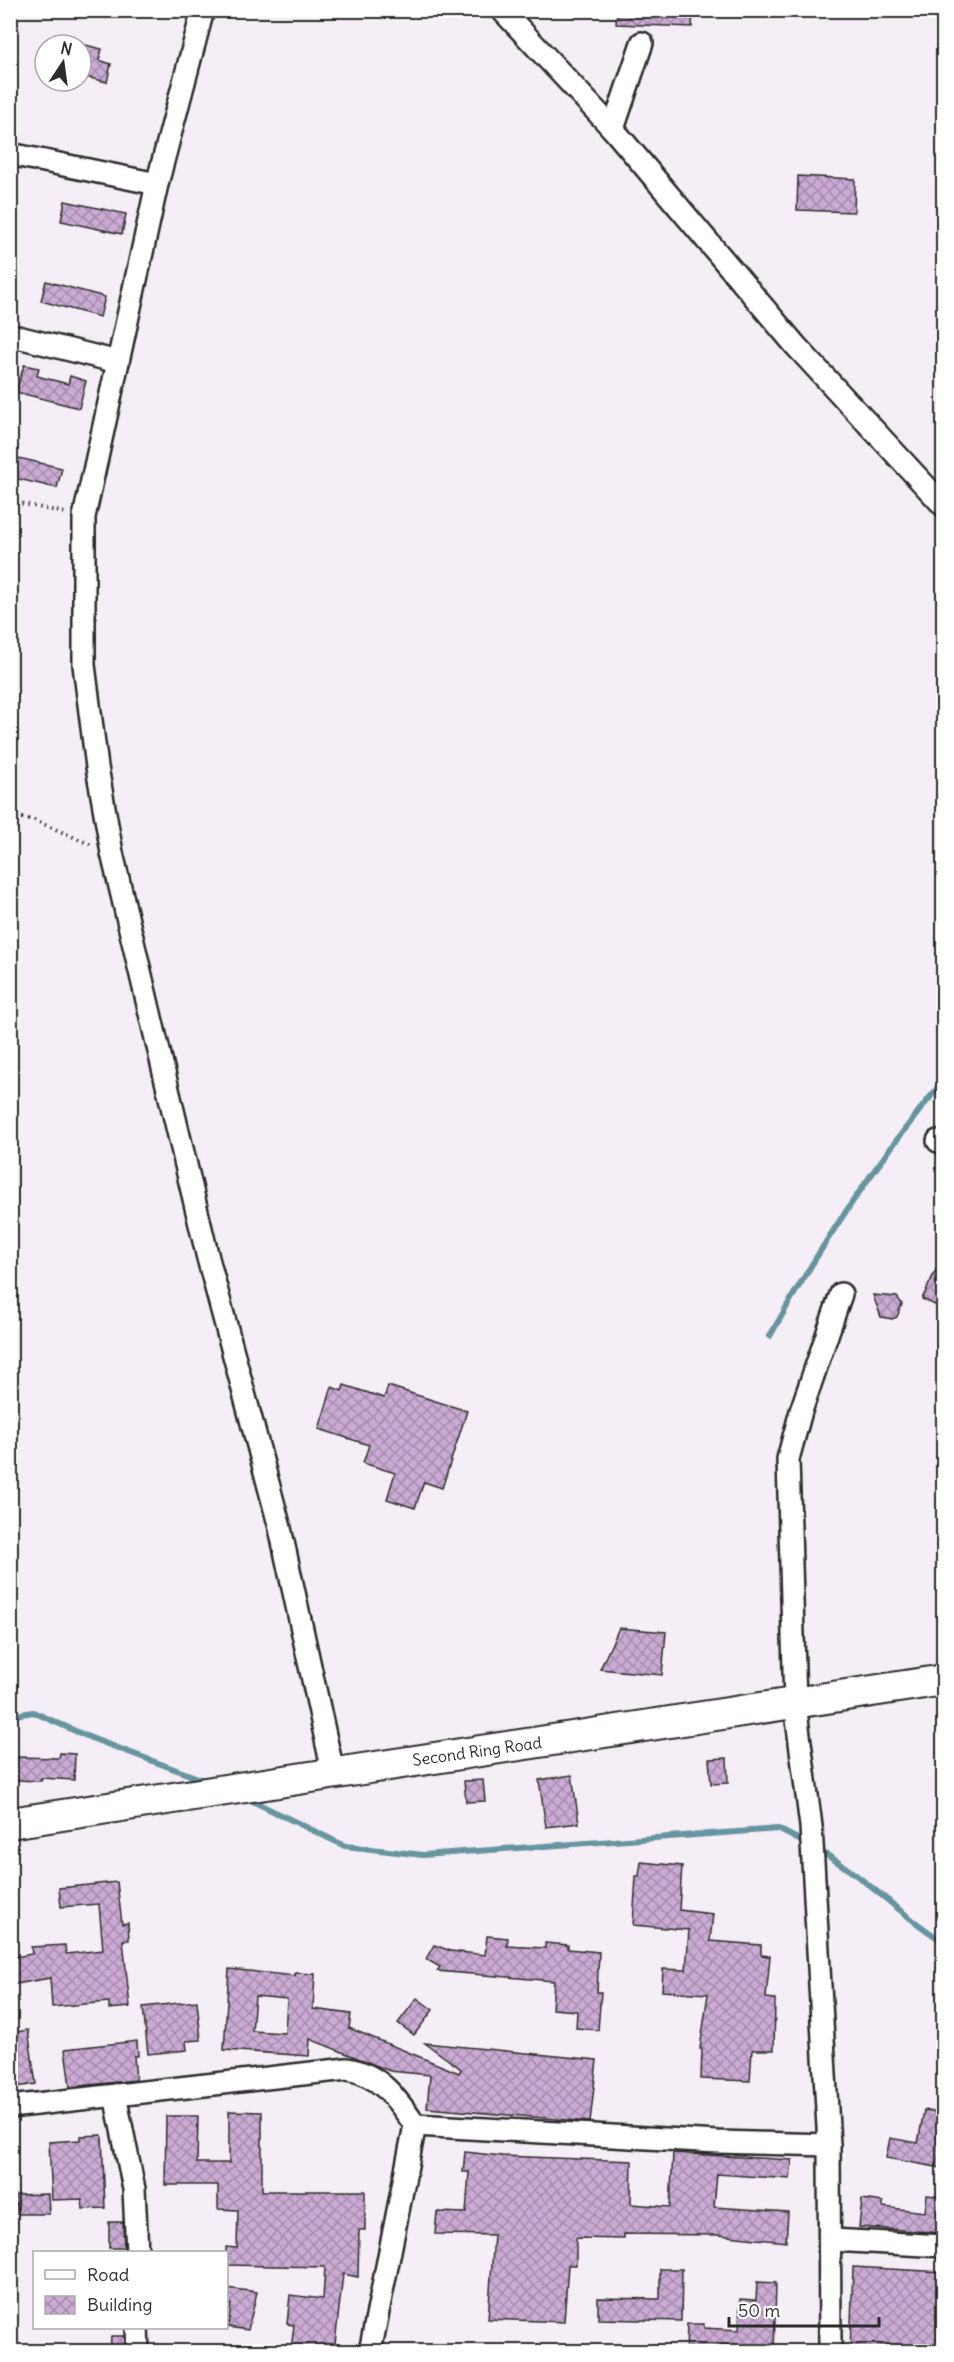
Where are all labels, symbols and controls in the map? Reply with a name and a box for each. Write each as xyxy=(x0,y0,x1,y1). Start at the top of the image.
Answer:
north arrow xyxy=(33,33,93,93)
text: N xyxy=(59,37,74,59)
street label: Second Ring Road xyxy=(411,1732,543,1770)
legend xyxy=(33,2251,228,2329)
text: Road xyxy=(87,2263,130,2286)
scale bar xyxy=(729,2290,879,2328)
text: Building xyxy=(87,2293,152,2316)
text: 50 m xyxy=(738,2299,780,2322)

